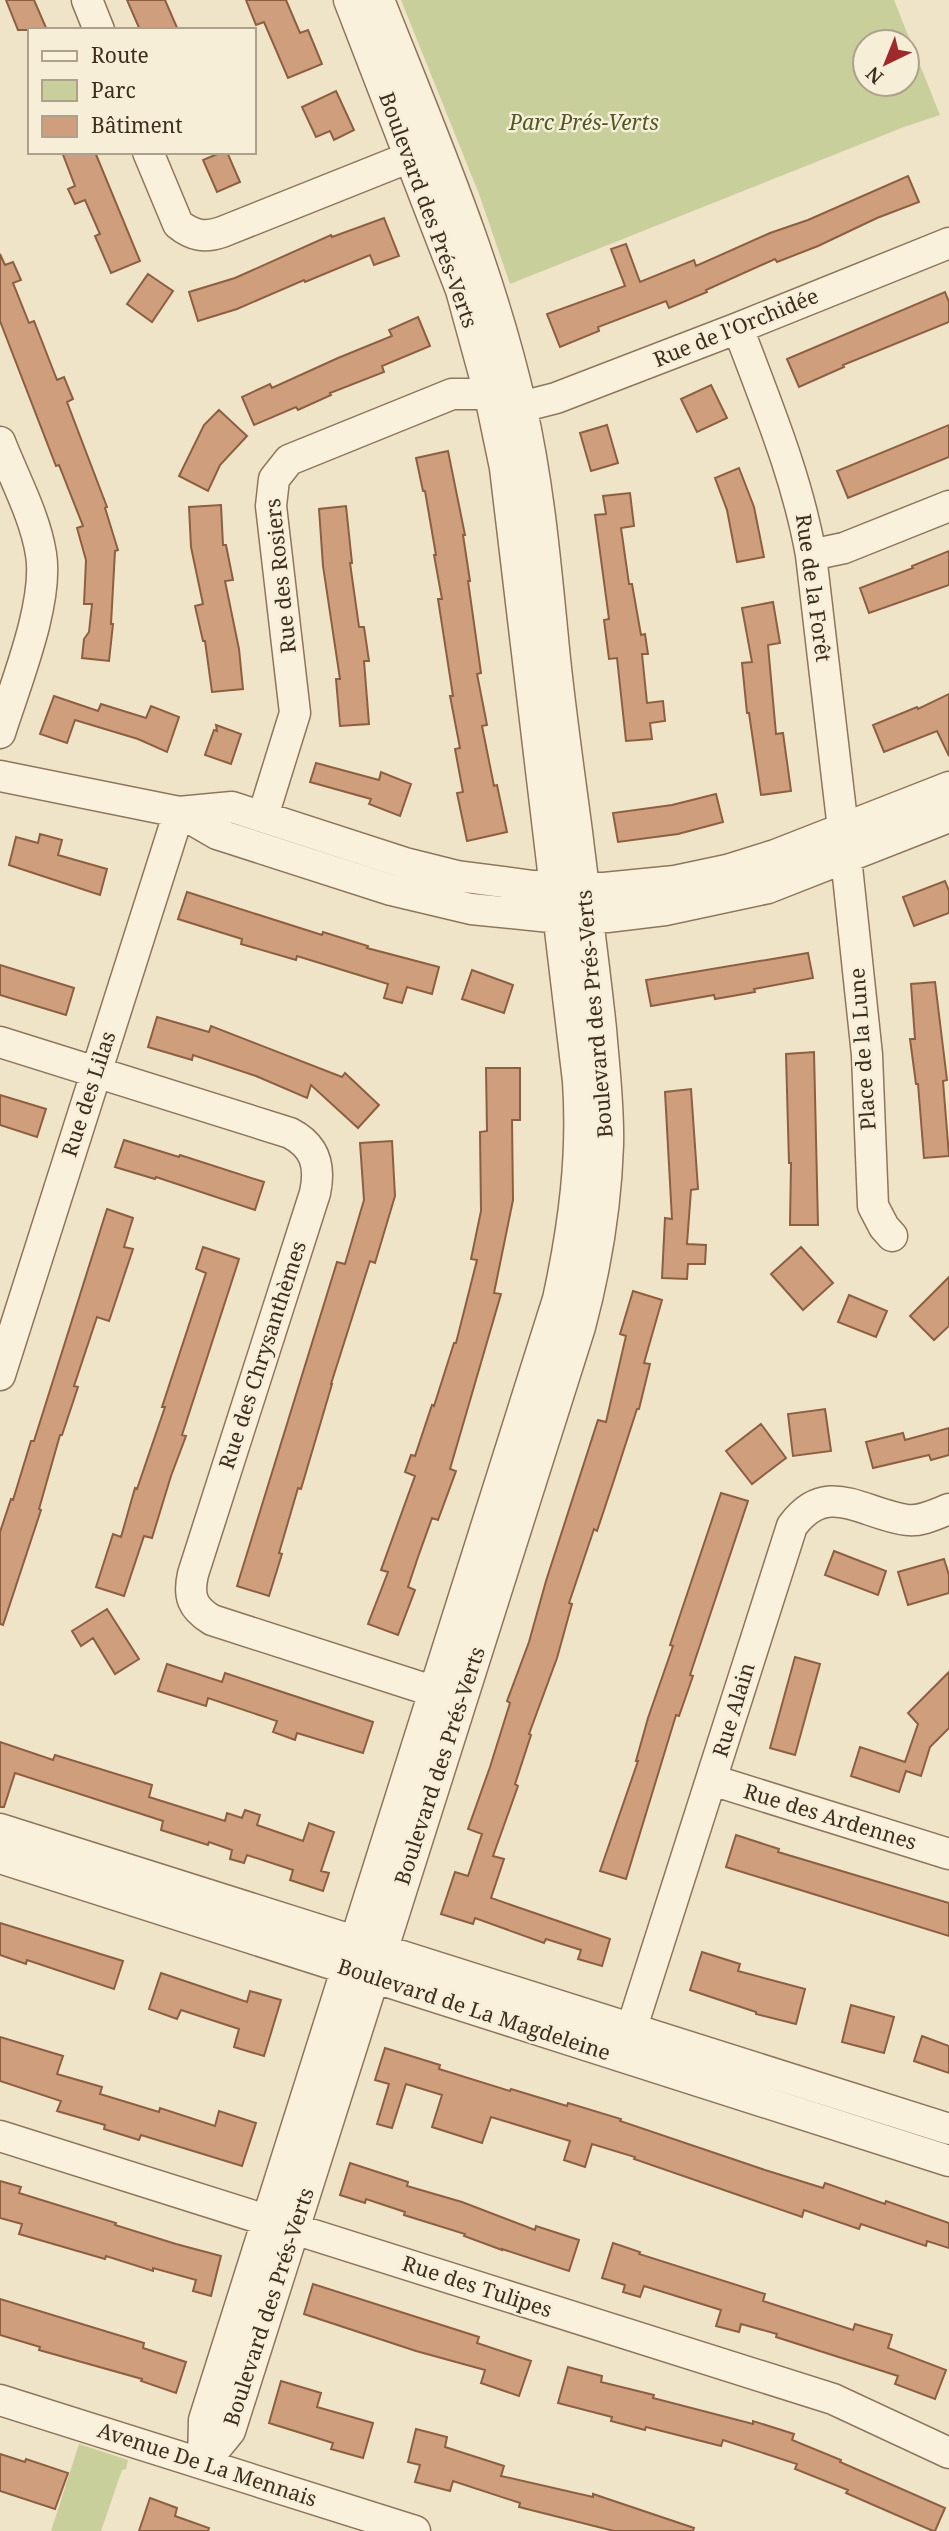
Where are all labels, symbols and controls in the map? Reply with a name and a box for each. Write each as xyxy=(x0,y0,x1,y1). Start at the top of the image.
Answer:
legend xyxy=(28,28,256,154)
north arrow xyxy=(851,28,921,98)
text: Route xyxy=(91,41,149,69)
text: N xyxy=(860,61,889,90)
text: Parc xyxy=(91,76,136,104)
street label: Boulevard des Prés-Verts xyxy=(373,88,485,331)
park label: Parc Prés-Verts xyxy=(508,108,659,136)
text: Bâtiment xyxy=(91,111,183,139)
street label: Rue de l'Orchidée xyxy=(649,281,822,373)
street label: Rue des Rosiers xyxy=(258,497,302,655)
street label: Rue de la Forêt xyxy=(790,512,838,664)
street label: Boulevard des Prés-Verts xyxy=(569,889,619,1139)
street label: Place de la Lune xyxy=(842,967,882,1131)
street label: Rue des Lilas xyxy=(55,1027,122,1160)
street label: Rue des Chrysanthèmes xyxy=(212,1237,312,1472)
street label: Boulevard des Prés-Verts xyxy=(387,1643,491,1888)
street label: Rue Alain xyxy=(705,1659,761,1760)
street label: Rue des Ardennes xyxy=(740,1776,920,1856)
street label: Boulevard de La Magdeleine xyxy=(334,1952,614,2066)
street label: Boulevard des Prés-Verts xyxy=(216,2184,320,2429)
street label: Rue des Tulipes xyxy=(399,2249,556,2323)
street label: Avenue De La Mennais xyxy=(94,2415,320,2513)

